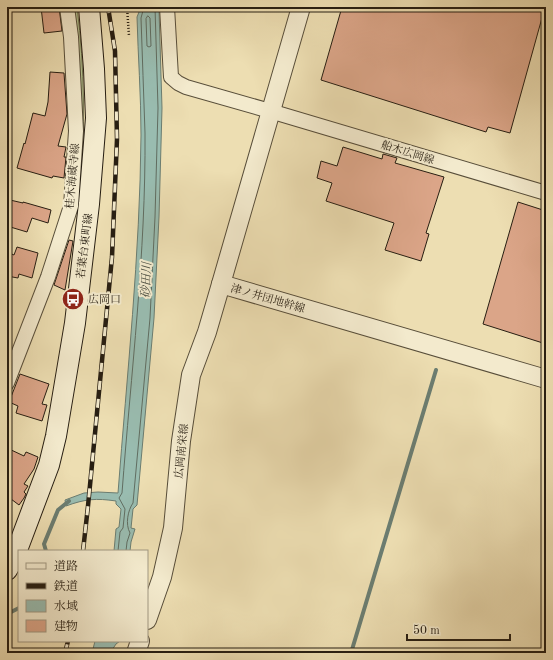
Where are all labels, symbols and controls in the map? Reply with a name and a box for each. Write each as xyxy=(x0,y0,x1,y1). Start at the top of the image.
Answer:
street label: 船木広岡線 xyxy=(380,138,436,167)
street label: 桂木海蔵寺線 xyxy=(63,143,82,209)
street label: 若葉台東町線 xyxy=(74,213,95,280)
water label: 砂田川 xyxy=(138,260,154,298)
street label: 津ノ井団地幹線 xyxy=(229,282,307,315)
bus stop icon: 広岡口 xyxy=(60,286,86,312)
place label: 広岡口 xyxy=(88,293,121,306)
street label: 広岡南栄線 xyxy=(172,423,191,479)
legend xyxy=(18,550,148,642)
text: 道路 xyxy=(54,559,78,573)
text: 鉄道 xyxy=(53,579,78,593)
text: 水域 xyxy=(54,599,78,613)
scale bar xyxy=(407,616,510,642)
text: 建物 xyxy=(54,619,78,633)
text: 50 m xyxy=(413,624,440,637)

